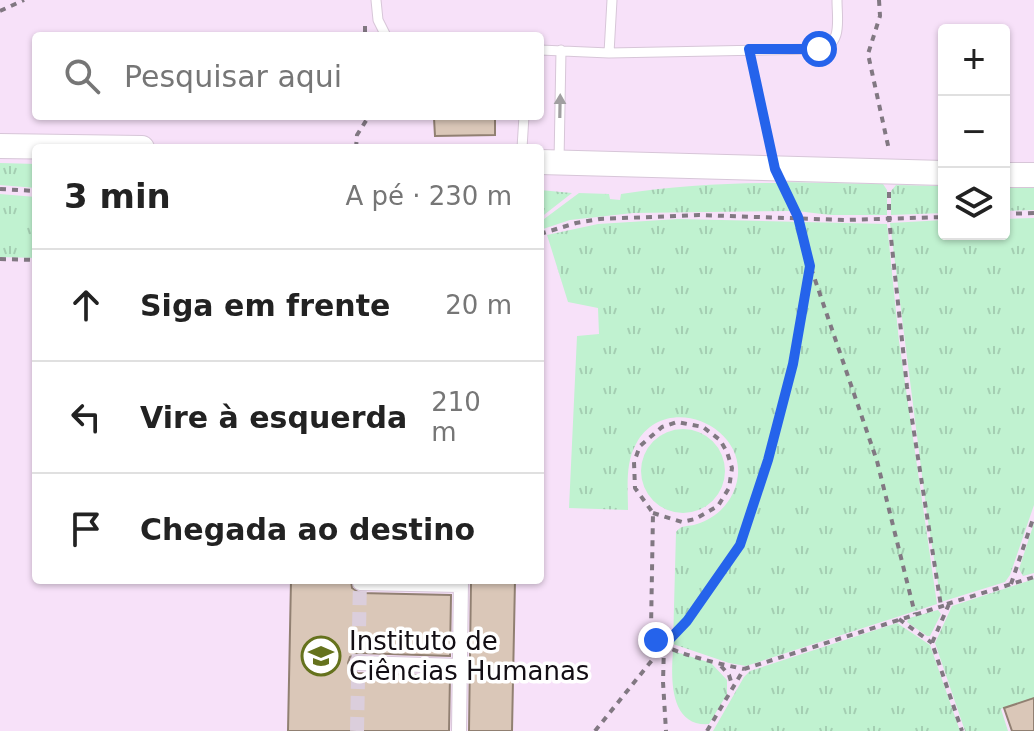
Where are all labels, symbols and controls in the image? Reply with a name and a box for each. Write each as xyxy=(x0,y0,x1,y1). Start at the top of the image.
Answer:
map controls xyxy=(938,24,1010,240)
button: + xyxy=(938,24,1010,96)
route start xyxy=(801,31,837,67)
search box xyxy=(32,32,544,120)
icon: search xyxy=(60,54,104,98)
text: Pesquisar aqui xyxy=(124,59,342,94)
one-way arrow xyxy=(554,93,566,118)
button: − xyxy=(938,96,1010,168)
button: layers xyxy=(938,168,1010,240)
text: 3 min xyxy=(64,176,171,216)
text: A pé · 230 m xyxy=(345,181,512,211)
icon: ahead xyxy=(64,283,108,327)
text: Siga em frente xyxy=(140,288,390,323)
text: 20 m xyxy=(445,290,512,320)
text: 210 m xyxy=(431,387,481,447)
icon: left xyxy=(64,395,108,439)
text: Vire à esquerda xyxy=(140,400,407,435)
icon: arrive xyxy=(64,507,108,551)
text: Chegada ao destino xyxy=(140,512,475,547)
route end xyxy=(638,622,674,658)
place label: Instituto de Ciências Humanas xyxy=(349,626,589,686)
school or university icon: Instituto de Ciências Humanas xyxy=(300,635,342,677)

